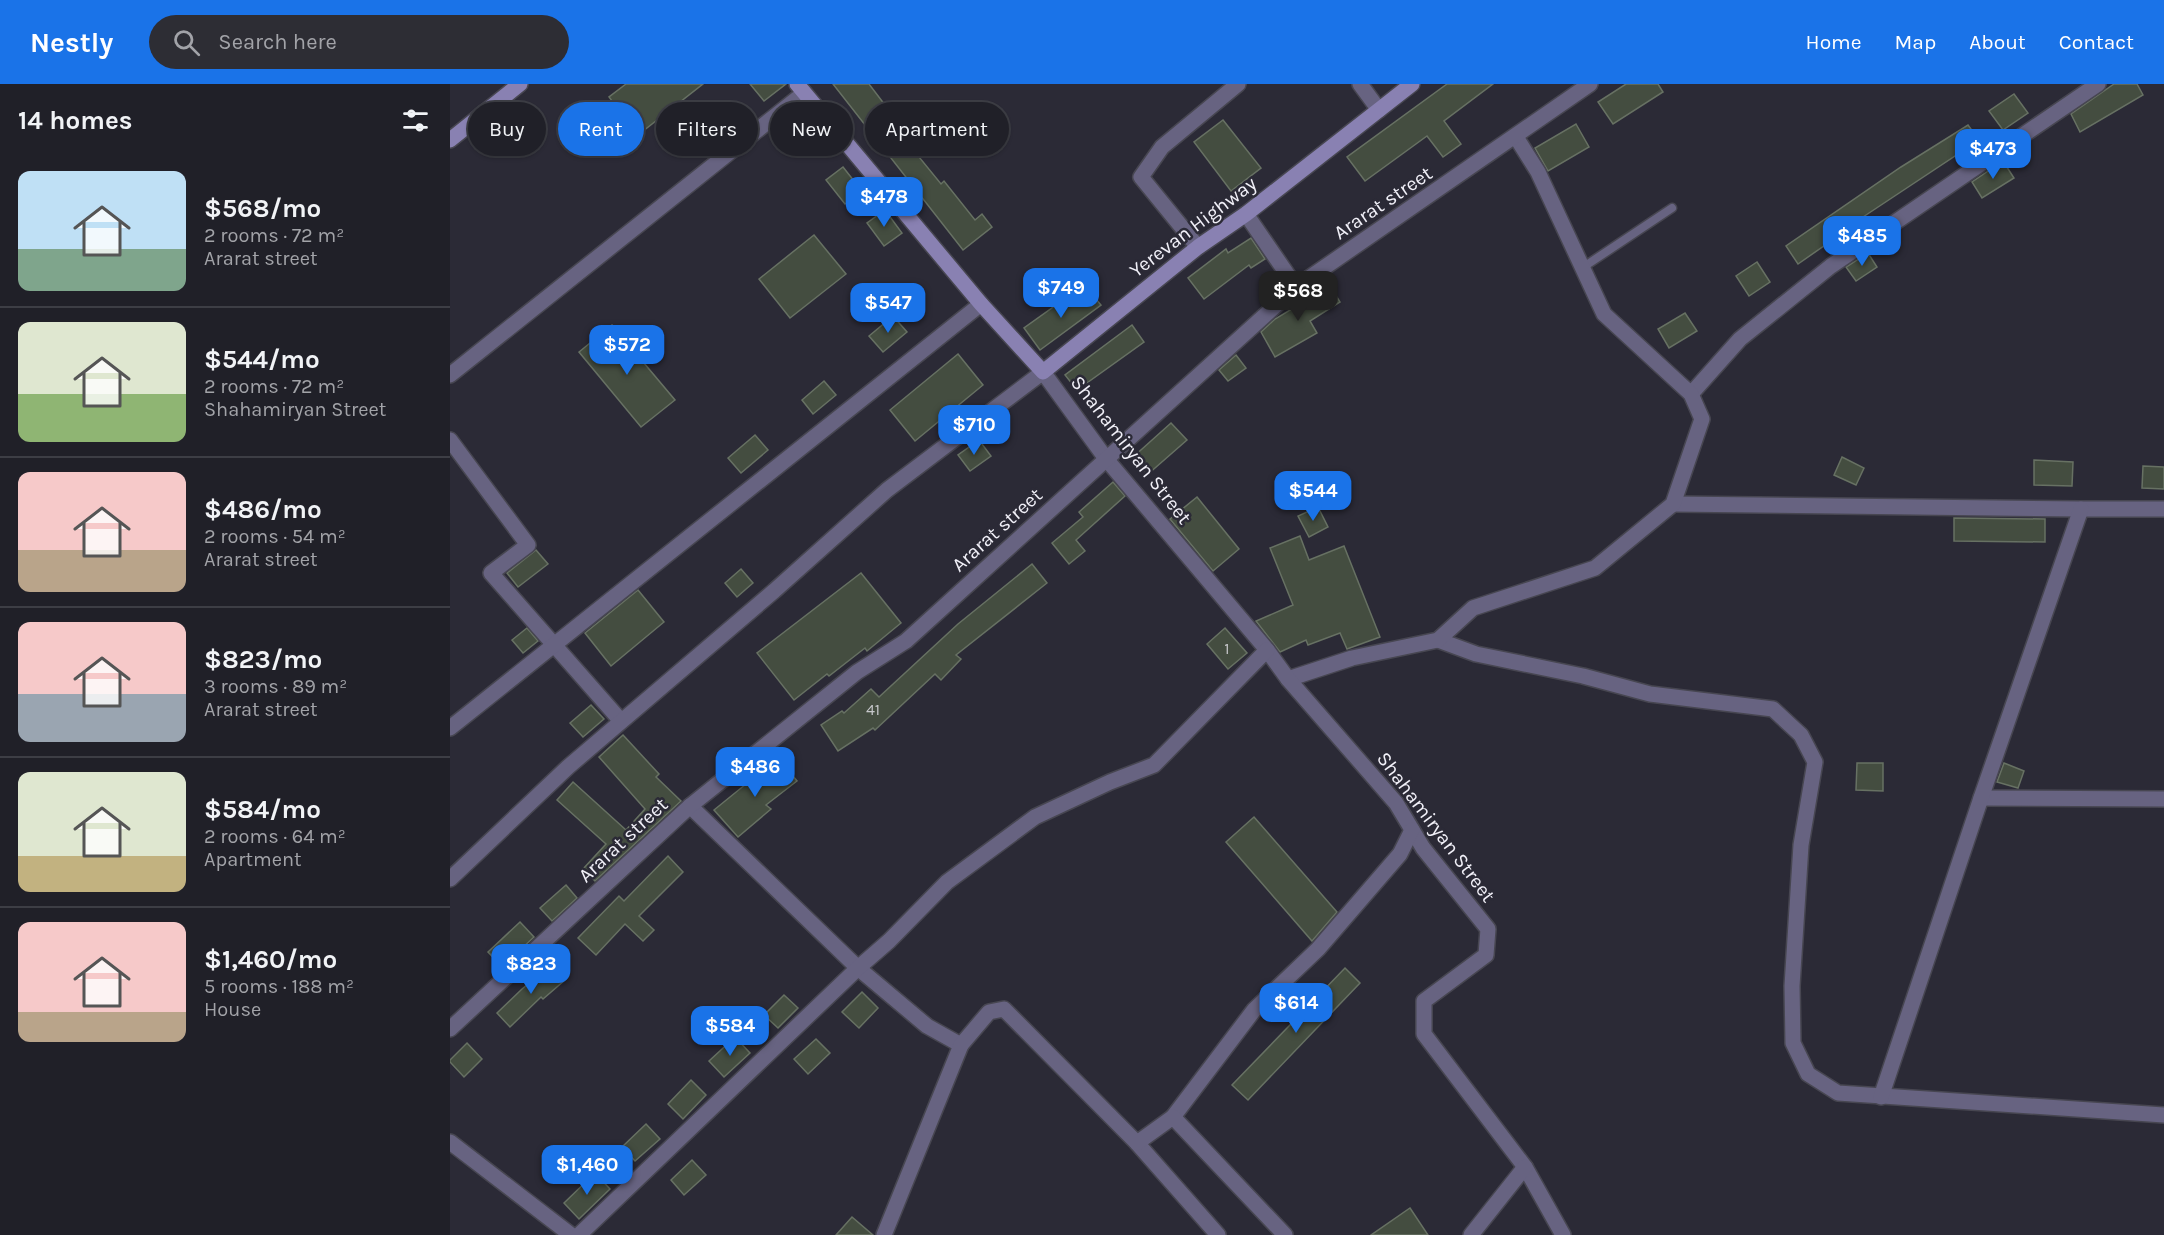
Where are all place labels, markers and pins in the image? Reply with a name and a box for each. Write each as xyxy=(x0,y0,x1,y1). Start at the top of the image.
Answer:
pin: $473 xyxy=(1957,129,2029,180)
pin: $478 xyxy=(848,177,920,228)
pin: $485 xyxy=(1826,216,1898,267)
pin: $749 xyxy=(1025,268,1097,319)
pin: $568 xyxy=(1262,271,1334,322)
pin: $547 xyxy=(852,283,924,334)
pin: $572 xyxy=(591,325,663,376)
pin: $710 xyxy=(938,405,1010,456)
pin: $544 xyxy=(1277,471,1349,522)
pin: $486 xyxy=(719,747,791,798)
pin: $823 xyxy=(495,944,567,995)
pin: $614 xyxy=(1260,983,1332,1034)
pin: $584 xyxy=(694,1006,766,1057)
pin: $1,460 xyxy=(538,1145,636,1196)

